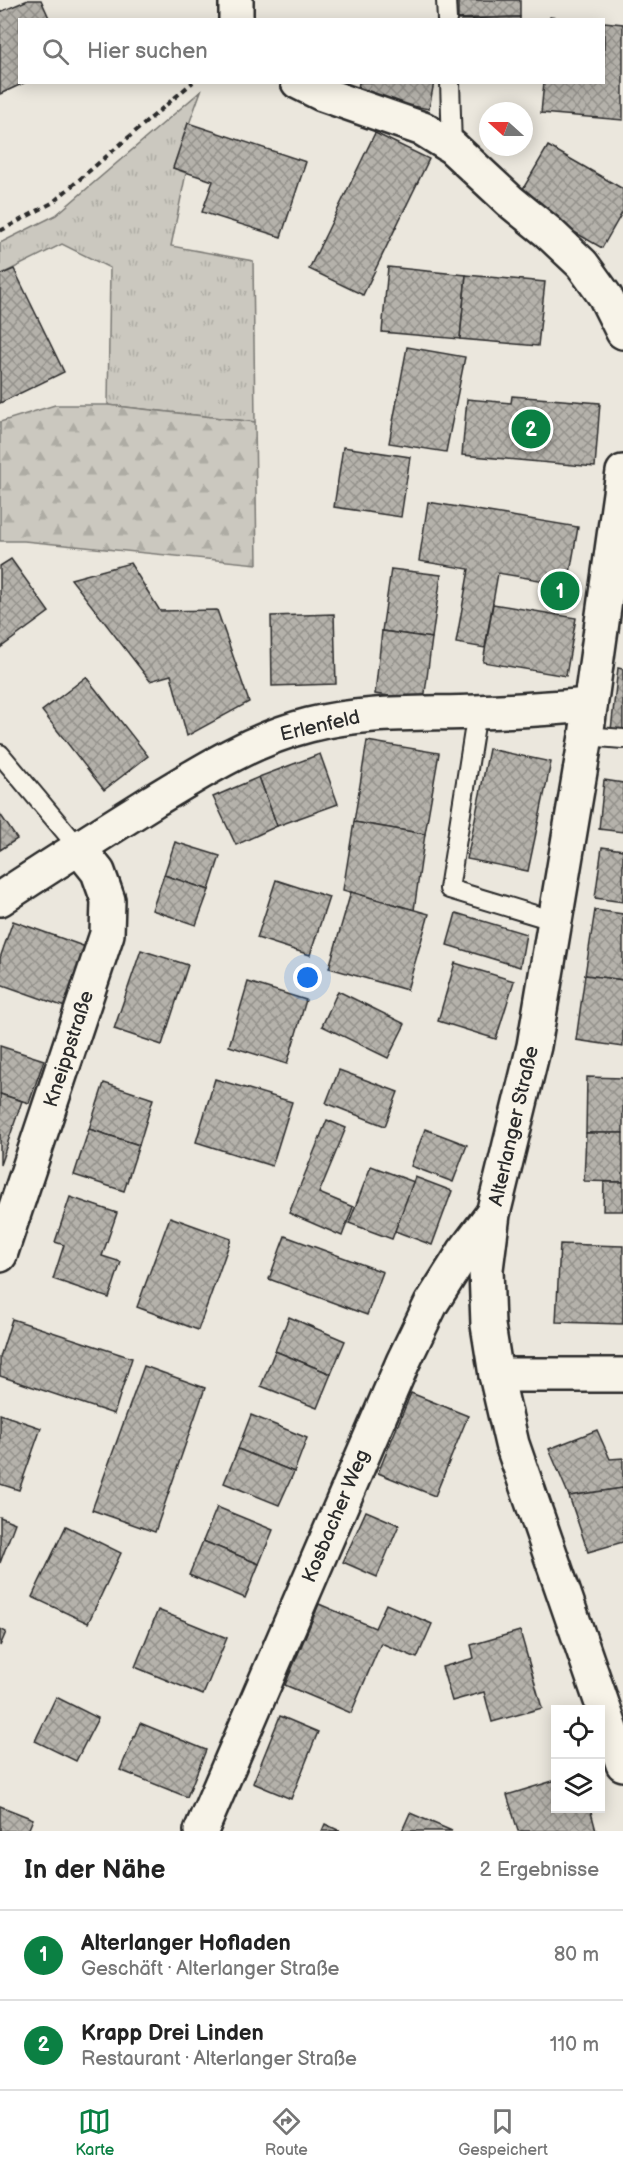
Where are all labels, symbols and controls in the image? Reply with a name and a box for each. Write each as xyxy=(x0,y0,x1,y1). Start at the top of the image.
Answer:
search box xyxy=(18,18,605,84)
icon: search xyxy=(39,35,72,68)
text: Hier suchen xyxy=(87,38,208,65)
north arrow xyxy=(479,102,533,156)
pin: 2 xyxy=(512,406,550,452)
pin: 1 xyxy=(540,568,580,614)
street label: Erlenfeld xyxy=(278,705,362,747)
your location xyxy=(293,963,322,992)
street label: Kneippstraße xyxy=(39,988,99,1110)
street label: Alterlanger Straße xyxy=(484,1044,544,1208)
street label: Kosbacher Weg xyxy=(297,1446,375,1586)
map controls xyxy=(551,1705,605,1813)
button: locate xyxy=(551,1705,605,1759)
button: layers xyxy=(551,1759,605,1813)
text: In der Nähe xyxy=(24,1855,166,1886)
text: 2 Ergebnisse xyxy=(479,1858,599,1882)
text: Alterlanger Hofladen xyxy=(81,1930,291,1957)
text: 1 xyxy=(39,1943,48,1967)
text: 80 m xyxy=(554,1943,599,1967)
text: Geschäft · Alterlanger Straße xyxy=(81,1957,339,1981)
text: Krapp Drei Linden xyxy=(81,2020,264,2047)
text: 2 xyxy=(38,2033,49,2057)
text: 110 m xyxy=(550,2033,599,2057)
text: Restaurant · Alterlanger Straße xyxy=(81,2047,357,2071)
tab: Karte xyxy=(75,2105,114,2160)
tab: Route xyxy=(265,2105,308,2160)
tab: Gespeichert xyxy=(458,2105,548,2160)

